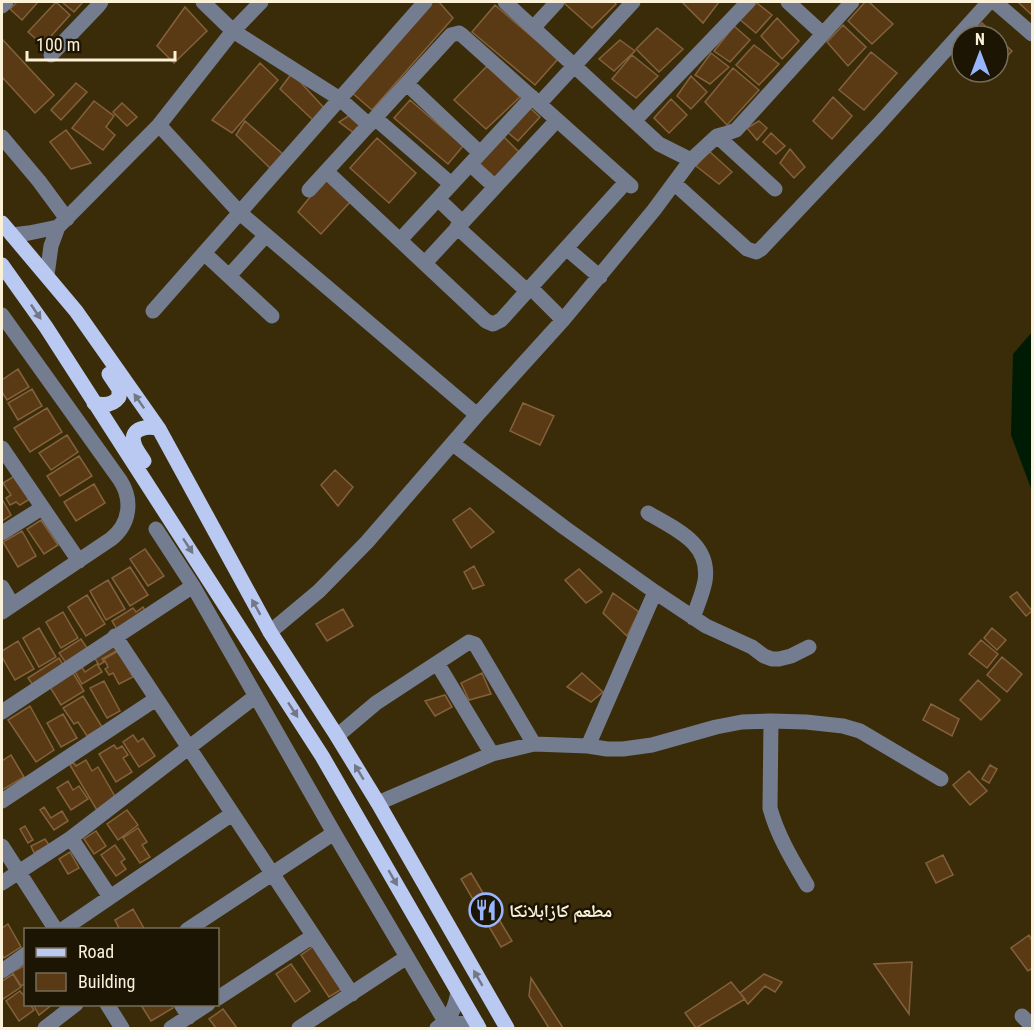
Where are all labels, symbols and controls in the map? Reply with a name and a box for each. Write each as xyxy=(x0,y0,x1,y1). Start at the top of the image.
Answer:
scale bar xyxy=(27,24,176,62)
north arrow xyxy=(950,24,1010,84)
text: N xyxy=(975,30,985,49)
text: 100 m xyxy=(36,34,80,55)
one-way arrow xyxy=(30,304,41,320)
one-way arrow xyxy=(134,393,145,409)
one-way arrow xyxy=(182,538,193,554)
one-way arrow xyxy=(251,598,261,615)
one-way arrow xyxy=(287,702,298,718)
one-way arrow xyxy=(354,764,365,780)
one-way arrow xyxy=(387,870,398,886)
restaurant icon: مطعم كازابلانكا xyxy=(468,892,504,928)
place label: مطعم كازابلانكا xyxy=(509,900,612,923)
legend xyxy=(24,928,219,1006)
text: Road xyxy=(78,941,114,962)
one-way arrow xyxy=(472,970,483,986)
text: Building xyxy=(78,971,135,992)

